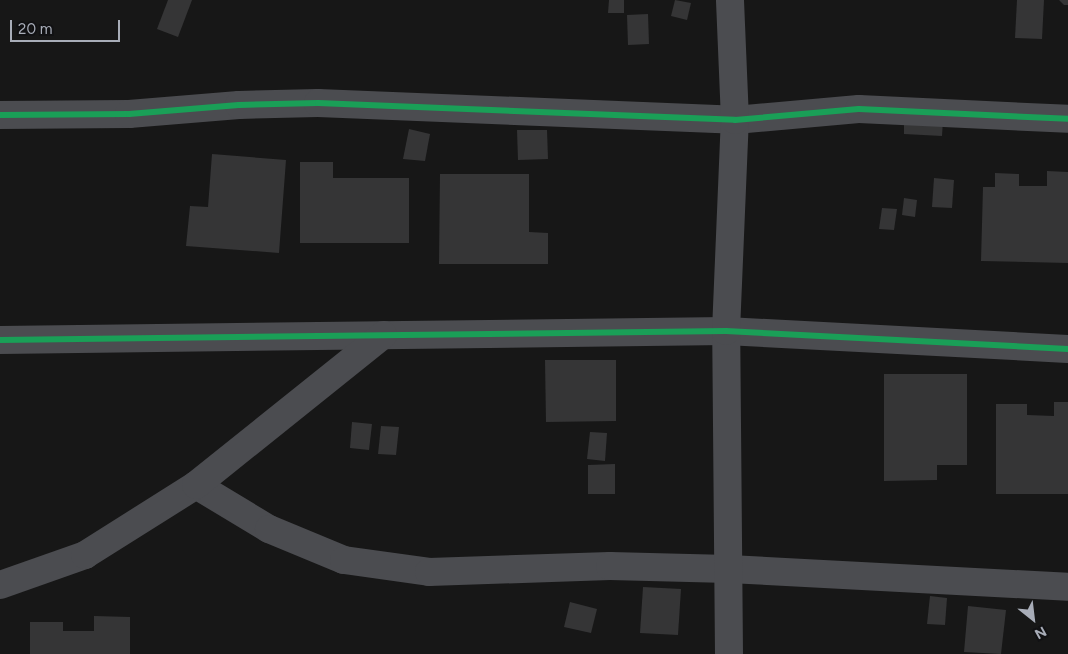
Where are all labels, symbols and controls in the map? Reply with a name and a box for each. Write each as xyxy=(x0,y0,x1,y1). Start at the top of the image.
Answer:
scale bar xyxy=(12,10,122,42)
text: 20 m xyxy=(18,20,52,38)
north arrow xyxy=(1008,594,1058,644)
text: N xyxy=(1032,622,1049,643)

